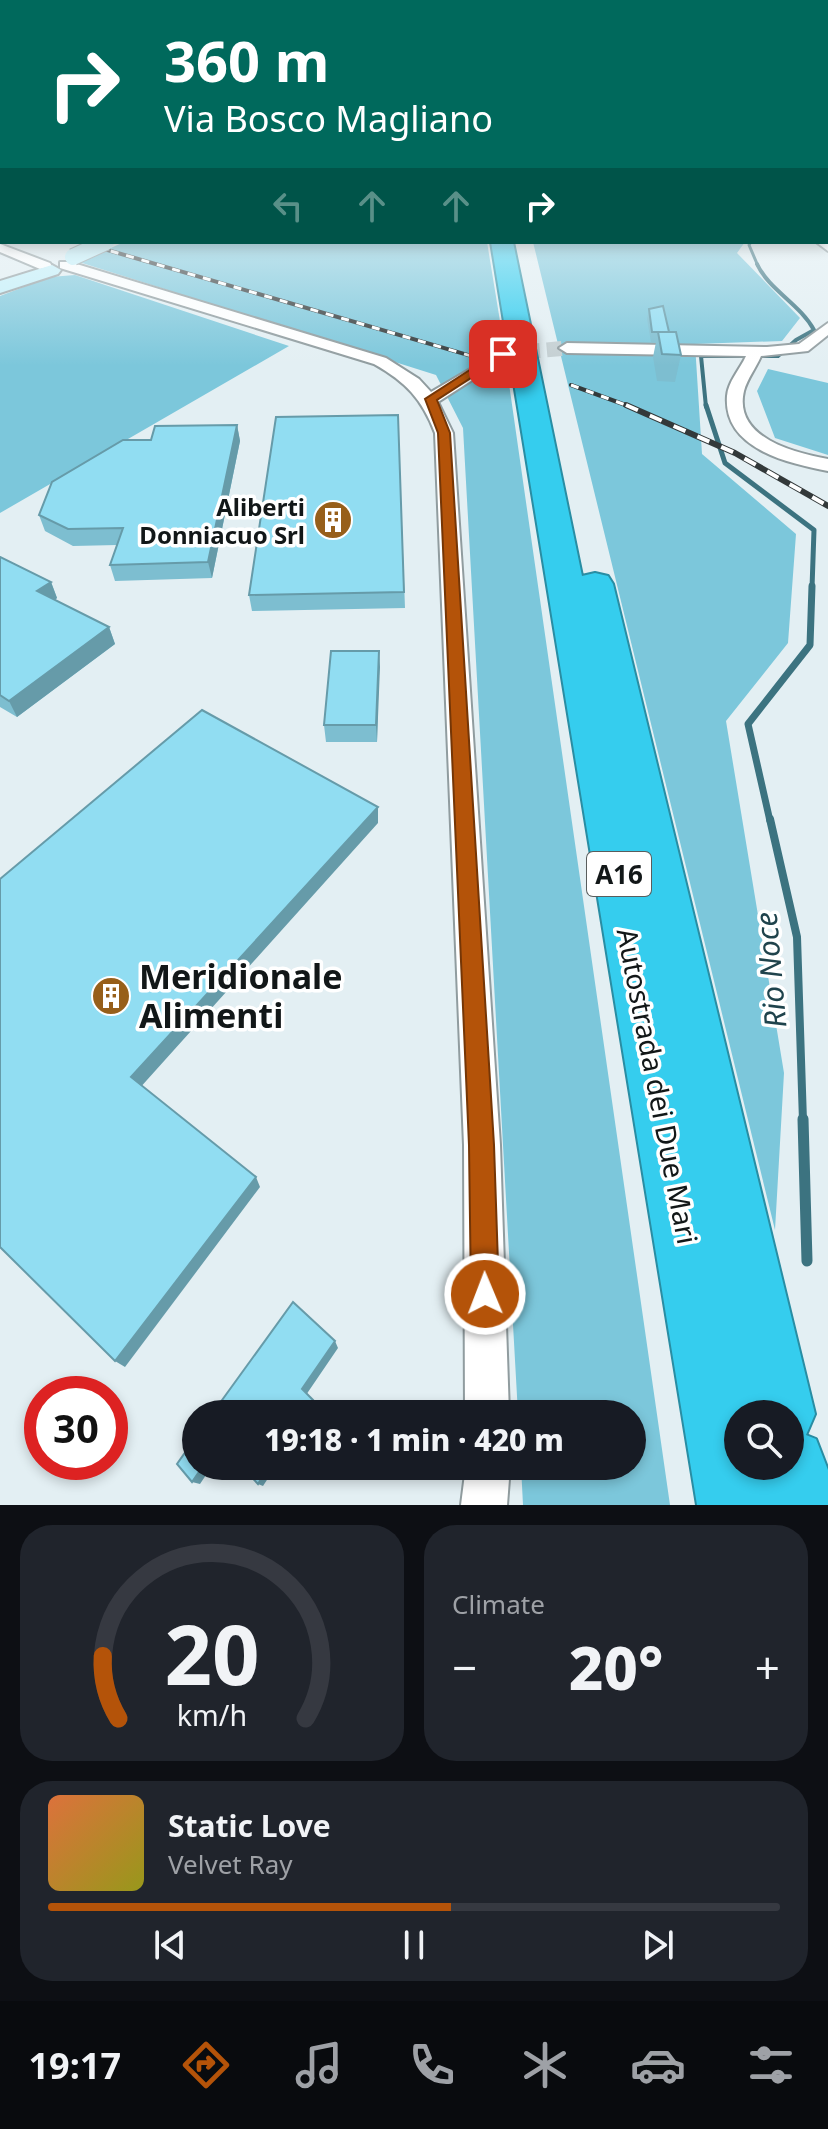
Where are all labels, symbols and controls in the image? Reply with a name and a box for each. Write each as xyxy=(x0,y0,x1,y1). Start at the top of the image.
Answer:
text: 360 m xyxy=(164,22,329,98)
icon: right xyxy=(32,32,136,136)
text: Via Bosco Magliano xyxy=(164,94,493,143)
icon: left xyxy=(266,184,310,228)
icon: ahead xyxy=(350,184,394,228)
icon: ahead xyxy=(434,184,478,228)
icon: right xyxy=(518,184,562,228)
pin xyxy=(469,320,537,388)
icon: arrive xyxy=(481,332,525,376)
place label: Aliberti Donniacuo Srl xyxy=(139,490,305,551)
building icon: Aliberti Donniacuo Srl xyxy=(312,499,354,541)
road number: A16 xyxy=(587,852,651,896)
water label: Rio Noce xyxy=(745,910,795,1030)
street label: Autostrada dei Due Mari xyxy=(609,925,707,1247)
place label: Meridionale Alimenti xyxy=(139,953,343,1038)
building icon: Meridionale Alimenti xyxy=(90,975,132,1017)
position arrow xyxy=(443,1252,527,1336)
speed limit sign: 30 xyxy=(24,1376,128,1480)
map controls xyxy=(724,1400,804,1480)
button: search xyxy=(724,1400,804,1480)
text: 19:18 · 1 min · 420 m xyxy=(264,1419,564,1460)
text: Climate xyxy=(452,1586,545,1622)
text: 20 xyxy=(164,1596,260,1709)
text: 20° xyxy=(569,1626,663,1708)
text: − xyxy=(452,1637,477,1697)
text: + xyxy=(755,1637,780,1697)
text: km/h xyxy=(177,1695,247,1734)
text: Static Love xyxy=(168,1805,331,1846)
text: Velvet Ray xyxy=(168,1846,293,1882)
icon: previous xyxy=(148,1923,192,1967)
icon: pause xyxy=(392,1923,436,1967)
icon: next xyxy=(636,1923,680,1967)
icon: directions xyxy=(178,2037,234,2093)
icon: music xyxy=(291,2037,347,2093)
icon: phone xyxy=(404,2037,460,2093)
icon: climate xyxy=(517,2037,573,2093)
icon: car xyxy=(630,2037,686,2093)
icon: filters xyxy=(743,2037,799,2093)
text: 19:17 xyxy=(29,2041,121,2090)

